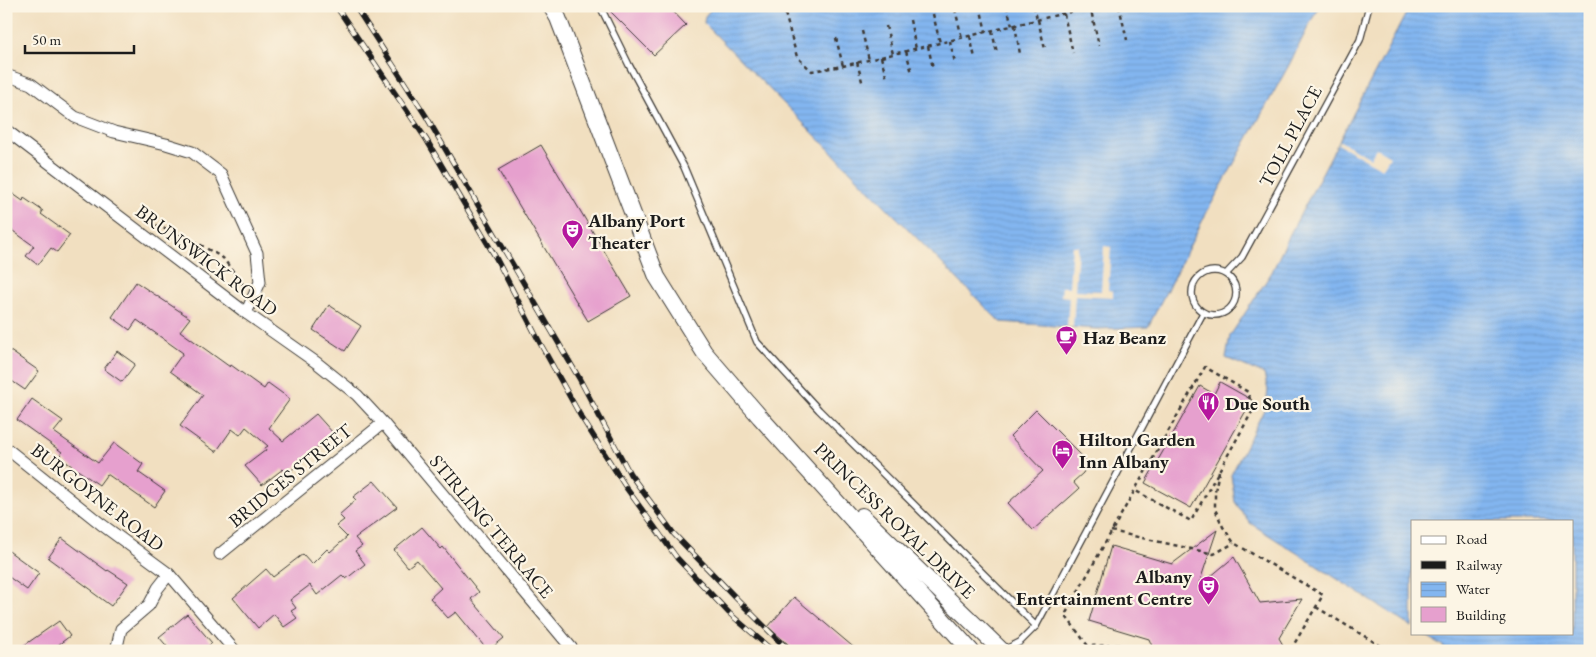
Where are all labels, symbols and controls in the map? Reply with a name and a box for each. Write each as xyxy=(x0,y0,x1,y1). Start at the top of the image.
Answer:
scale bar xyxy=(25,22,134,54)
text: 50 m xyxy=(32,30,61,49)
street label: TOLL PLACE xyxy=(1253,81,1328,191)
street label: BRUNSWICK ROAD xyxy=(131,199,283,322)
place label: Albany Port Theater xyxy=(587,208,685,255)
theatre icon: Albany Port Theater xyxy=(560,219,584,250)
cafe icon: Haz Beanz xyxy=(1055,325,1079,356)
place label: Haz Beanz xyxy=(1083,325,1166,350)
restaurant icon: Due South xyxy=(1197,391,1221,422)
place label: Due South xyxy=(1225,391,1310,416)
street label: BRIDGES STREET xyxy=(223,418,357,533)
place label: Hilton Garden Inn Albany xyxy=(1079,427,1196,474)
street label: PRINCESS ROYAL DRIVE xyxy=(809,437,981,604)
street label: BURGOYNE ROAD xyxy=(26,438,169,557)
hotel icon: Hilton Garden Inn Albany xyxy=(1051,438,1075,469)
street label: STIRLING TERRACE xyxy=(424,449,559,603)
legend xyxy=(1411,520,1574,634)
text: Road xyxy=(1456,529,1488,548)
text: Railway xyxy=(1456,555,1503,574)
place label: Albany Entertainment Centre xyxy=(1016,564,1193,611)
theatre icon: Albany Entertainment Centre xyxy=(1196,575,1220,606)
text: Water xyxy=(1456,579,1490,598)
text: Building xyxy=(1456,605,1506,624)

